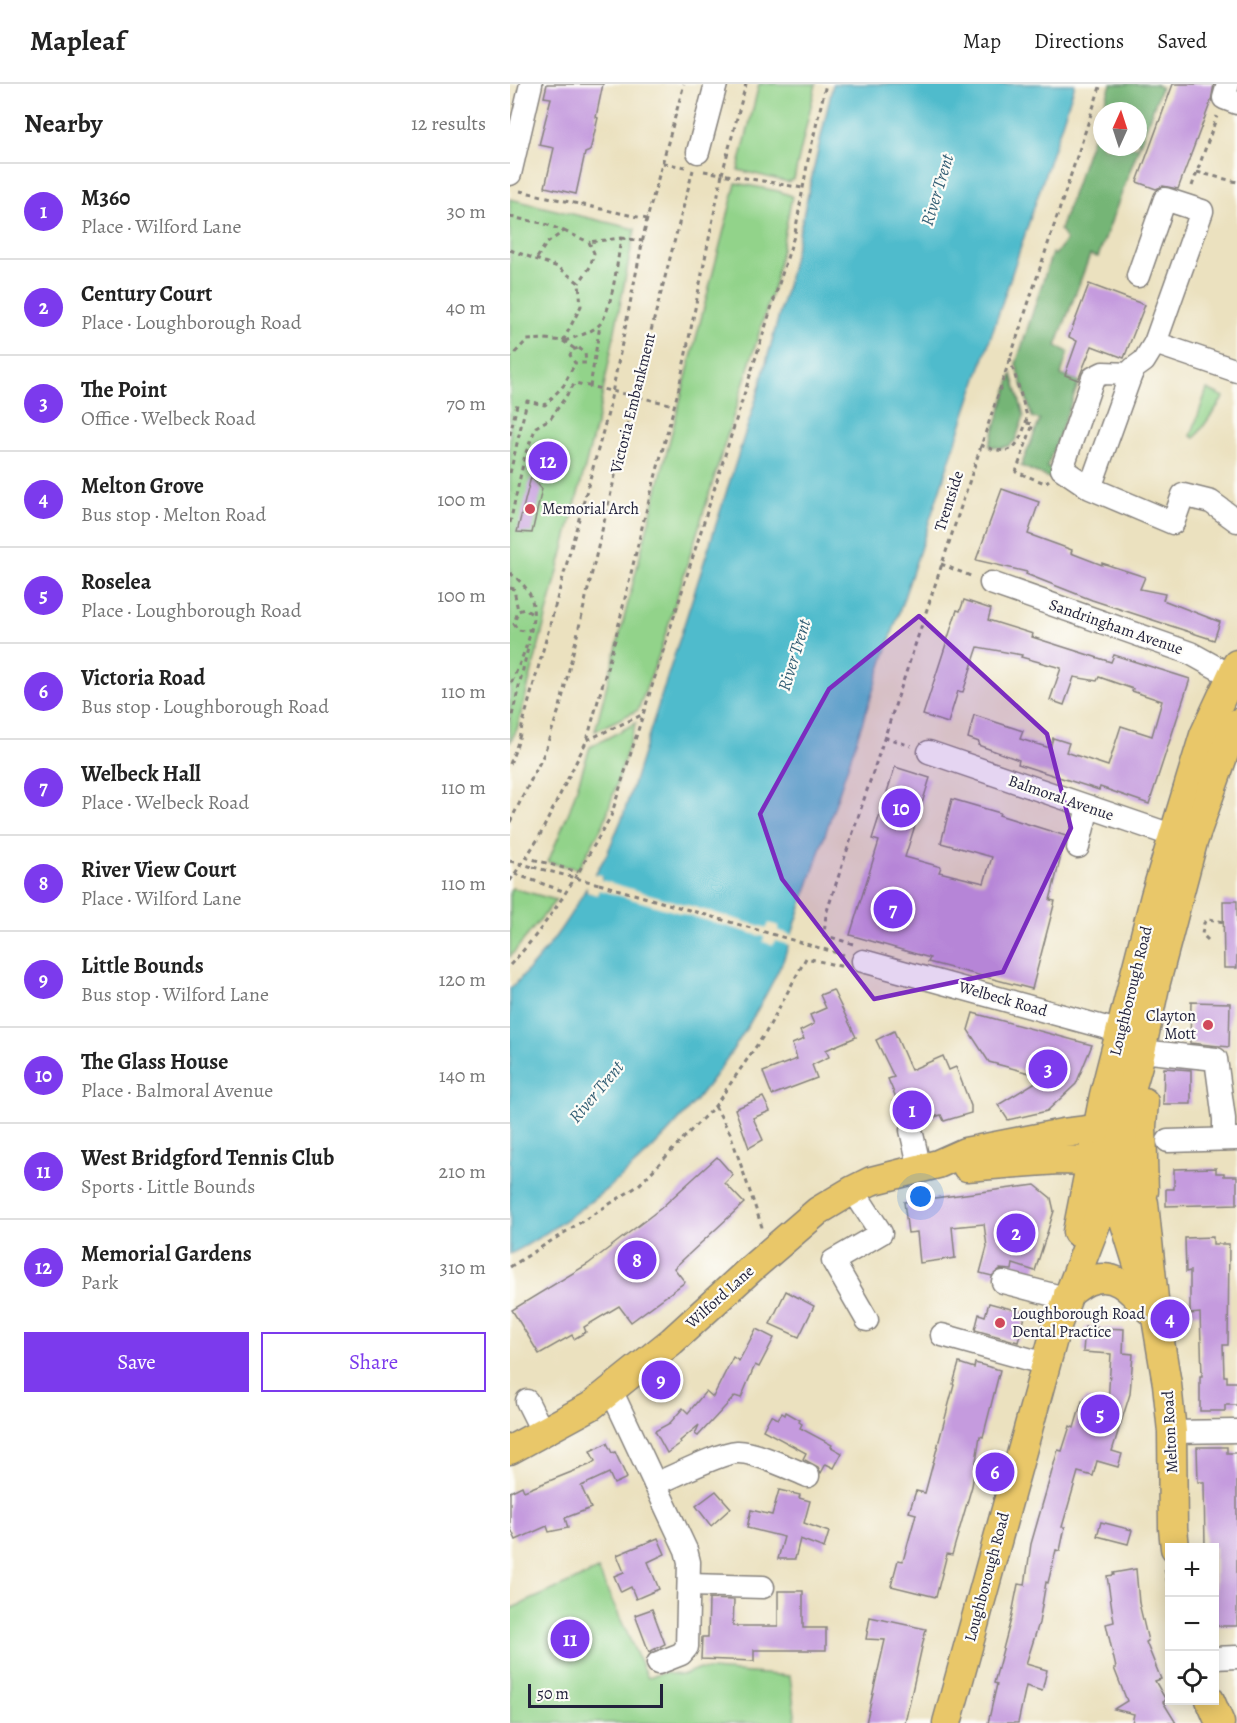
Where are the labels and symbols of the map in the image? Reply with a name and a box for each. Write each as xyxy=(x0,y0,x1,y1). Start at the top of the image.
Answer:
north arrow xyxy=(1093,102,1147,156)
water label: River Trent xyxy=(915,150,959,229)
street label: Victoria Embankment xyxy=(605,330,661,477)
pin: 12 xyxy=(528,438,567,484)
street label: Trentside xyxy=(929,468,969,534)
place label: Memorial Arch xyxy=(542,498,640,520)
marker: Memorial Arch xyxy=(523,502,537,516)
street label: Sandringham Avenue xyxy=(1046,594,1186,660)
water label: River Trent xyxy=(772,615,816,694)
street label: Balmoral Avenue xyxy=(1005,770,1117,826)
pin: 10 xyxy=(882,786,920,830)
pin: 7 xyxy=(874,886,913,932)
street label: Loughborough Road xyxy=(1104,923,1158,1058)
street label: Welbeck Road xyxy=(955,976,1050,1022)
place label: Clayton Mott xyxy=(1146,1005,1196,1045)
marker: Clayton Mott xyxy=(1201,1018,1215,1032)
pin: 3 xyxy=(1028,1046,1068,1092)
water label: River Trent xyxy=(563,1055,629,1128)
pin: 1 xyxy=(892,1088,932,1132)
your location xyxy=(906,1182,935,1211)
pin: 2 xyxy=(996,1210,1036,1256)
pin: 8 xyxy=(618,1238,656,1282)
street label: Wilford Lane xyxy=(680,1260,759,1334)
pin: 4 xyxy=(1150,1296,1190,1342)
place label: Loughborough Road Dental Practice xyxy=(1012,1303,1145,1343)
marker: Loughborough Road Dental Practice xyxy=(993,1316,1007,1330)
pin: 9 xyxy=(642,1358,680,1402)
street label: Melton Road xyxy=(1157,1390,1183,1474)
pin: 5 xyxy=(1080,1392,1120,1436)
pin: 6 xyxy=(976,1450,1014,1494)
street label: Loughborough Road xyxy=(959,1510,1015,1644)
pin: 11 xyxy=(550,1616,590,1662)
scale bar xyxy=(528,1681,663,1708)

